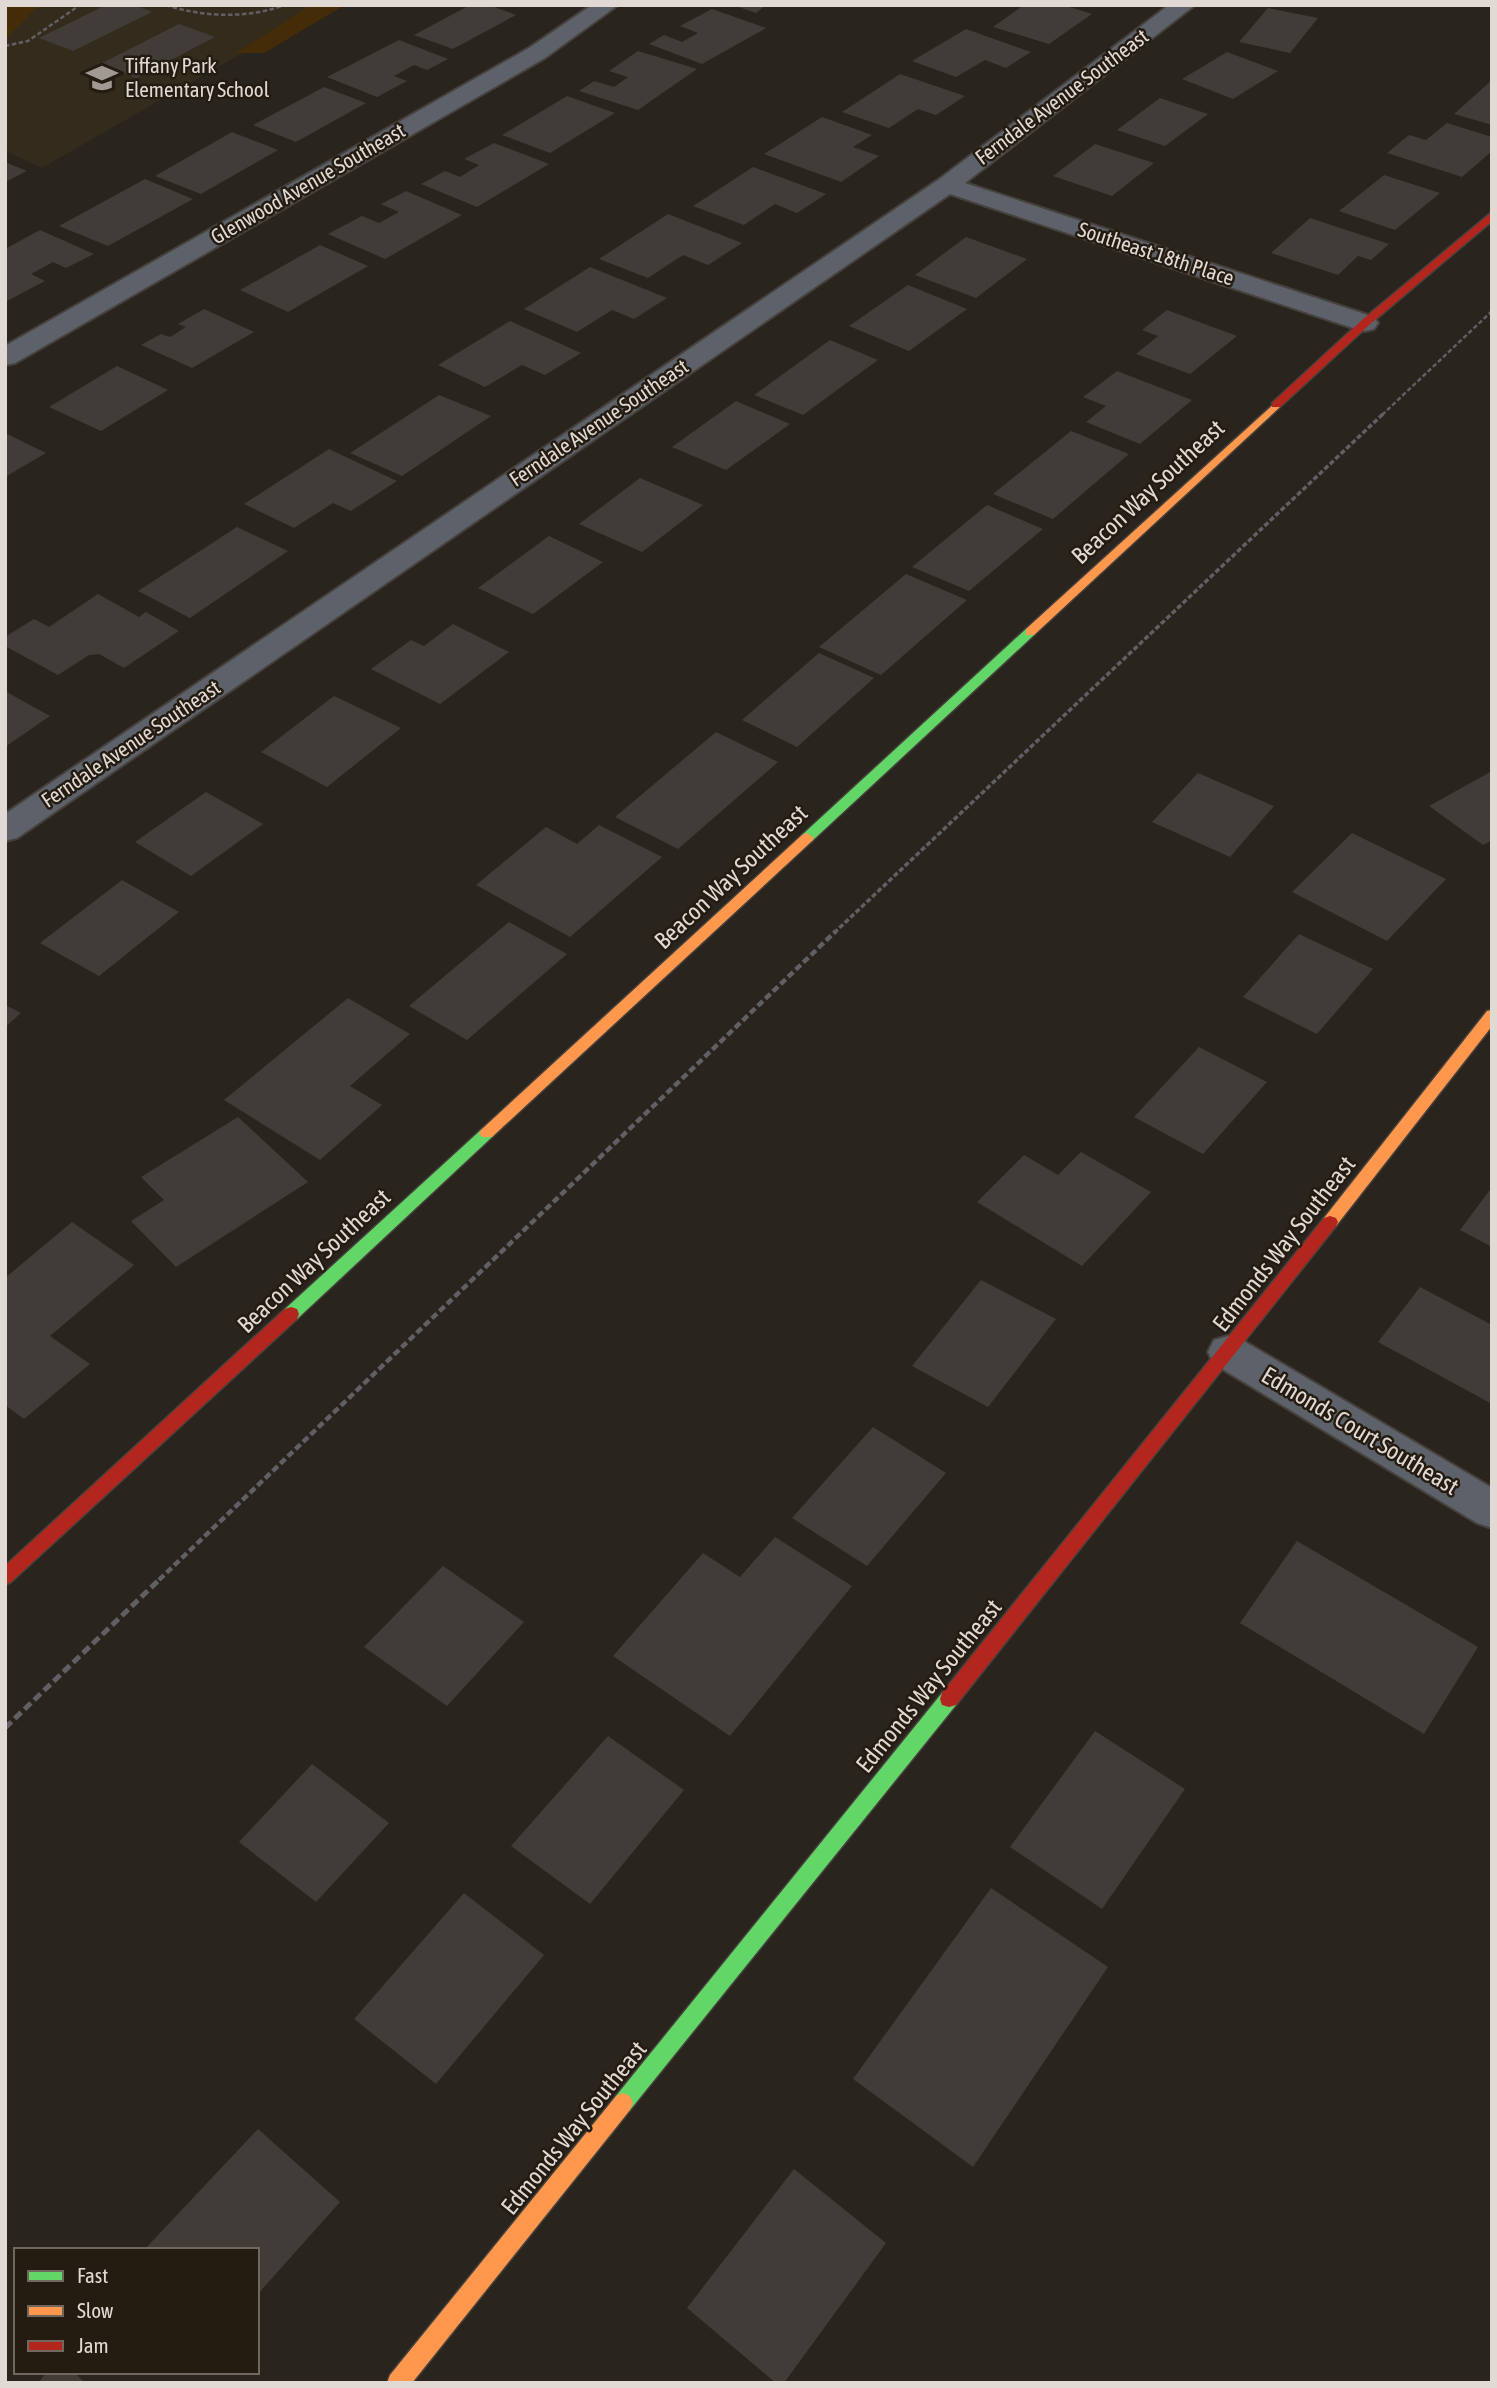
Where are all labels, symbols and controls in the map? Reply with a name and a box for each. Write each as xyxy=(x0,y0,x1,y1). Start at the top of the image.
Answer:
street label: Ferndale Avenue Southeast xyxy=(970,23,1153,169)
place label: Tiffany Park Elementary School xyxy=(125,53,270,101)
school or university icon: Tiffany Park Elementary School xyxy=(85,61,119,95)
street label: Glenwood Avenue Southeast xyxy=(206,118,409,249)
street label: Southeast 18th Place xyxy=(1075,217,1237,290)
street label: Ferndale Avenue Southeast xyxy=(505,353,692,491)
street label: Beacon Way Southeast xyxy=(1066,414,1230,569)
street label: Ferndale Avenue Southeast xyxy=(37,674,224,812)
street label: Beacon Way Southeast xyxy=(649,799,813,954)
street label: Edmonds Way Southeast xyxy=(1207,1151,1360,1337)
street label: Beacon Way Southeast xyxy=(232,1183,396,1338)
street label: Edmonds Court Southeast xyxy=(1257,1361,1464,1500)
street label: Edmonds Way Southeast xyxy=(850,1594,1007,1778)
street label: Edmonds Way Southeast xyxy=(495,2036,652,2220)
legend xyxy=(14,2248,259,2374)
text: Fast xyxy=(77,2263,108,2287)
text: Slow xyxy=(77,2298,114,2322)
text: Jam xyxy=(77,2333,109,2357)

